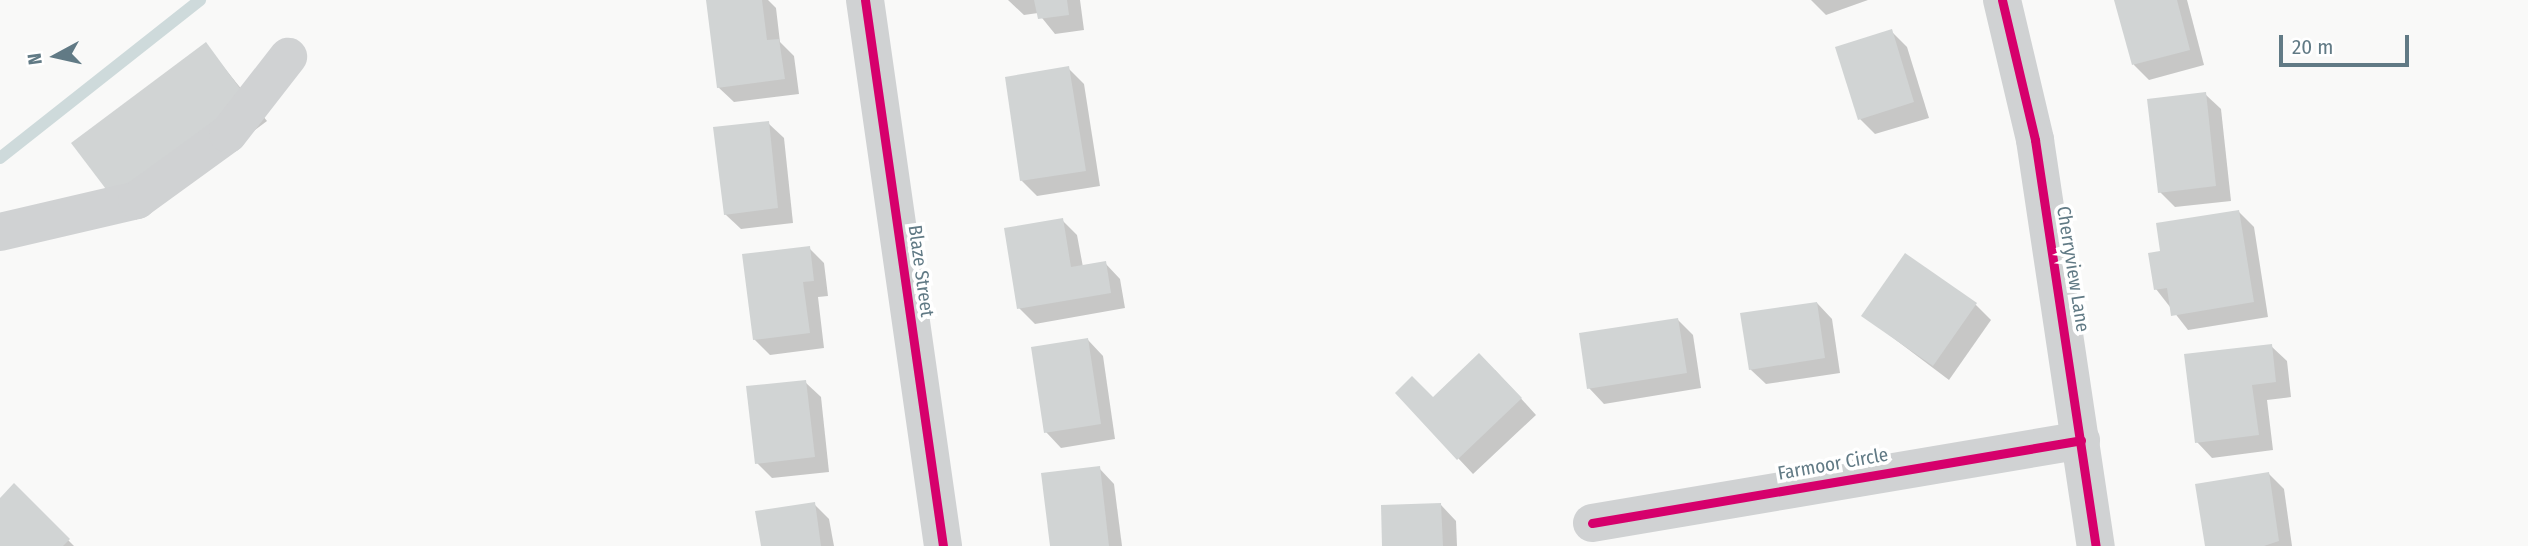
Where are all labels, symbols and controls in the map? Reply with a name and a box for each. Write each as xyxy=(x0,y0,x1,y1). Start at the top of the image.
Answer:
north arrow xyxy=(21,21,91,91)
scale bar xyxy=(2283,21,2412,65)
text: 20 m xyxy=(2292,34,2333,60)
text: N xyxy=(23,52,47,66)
street label: Cherryview Lane xyxy=(2052,204,2094,334)
street label: Blaze Street xyxy=(903,224,939,318)
street label: Farmoor Circle xyxy=(1776,443,1890,485)

